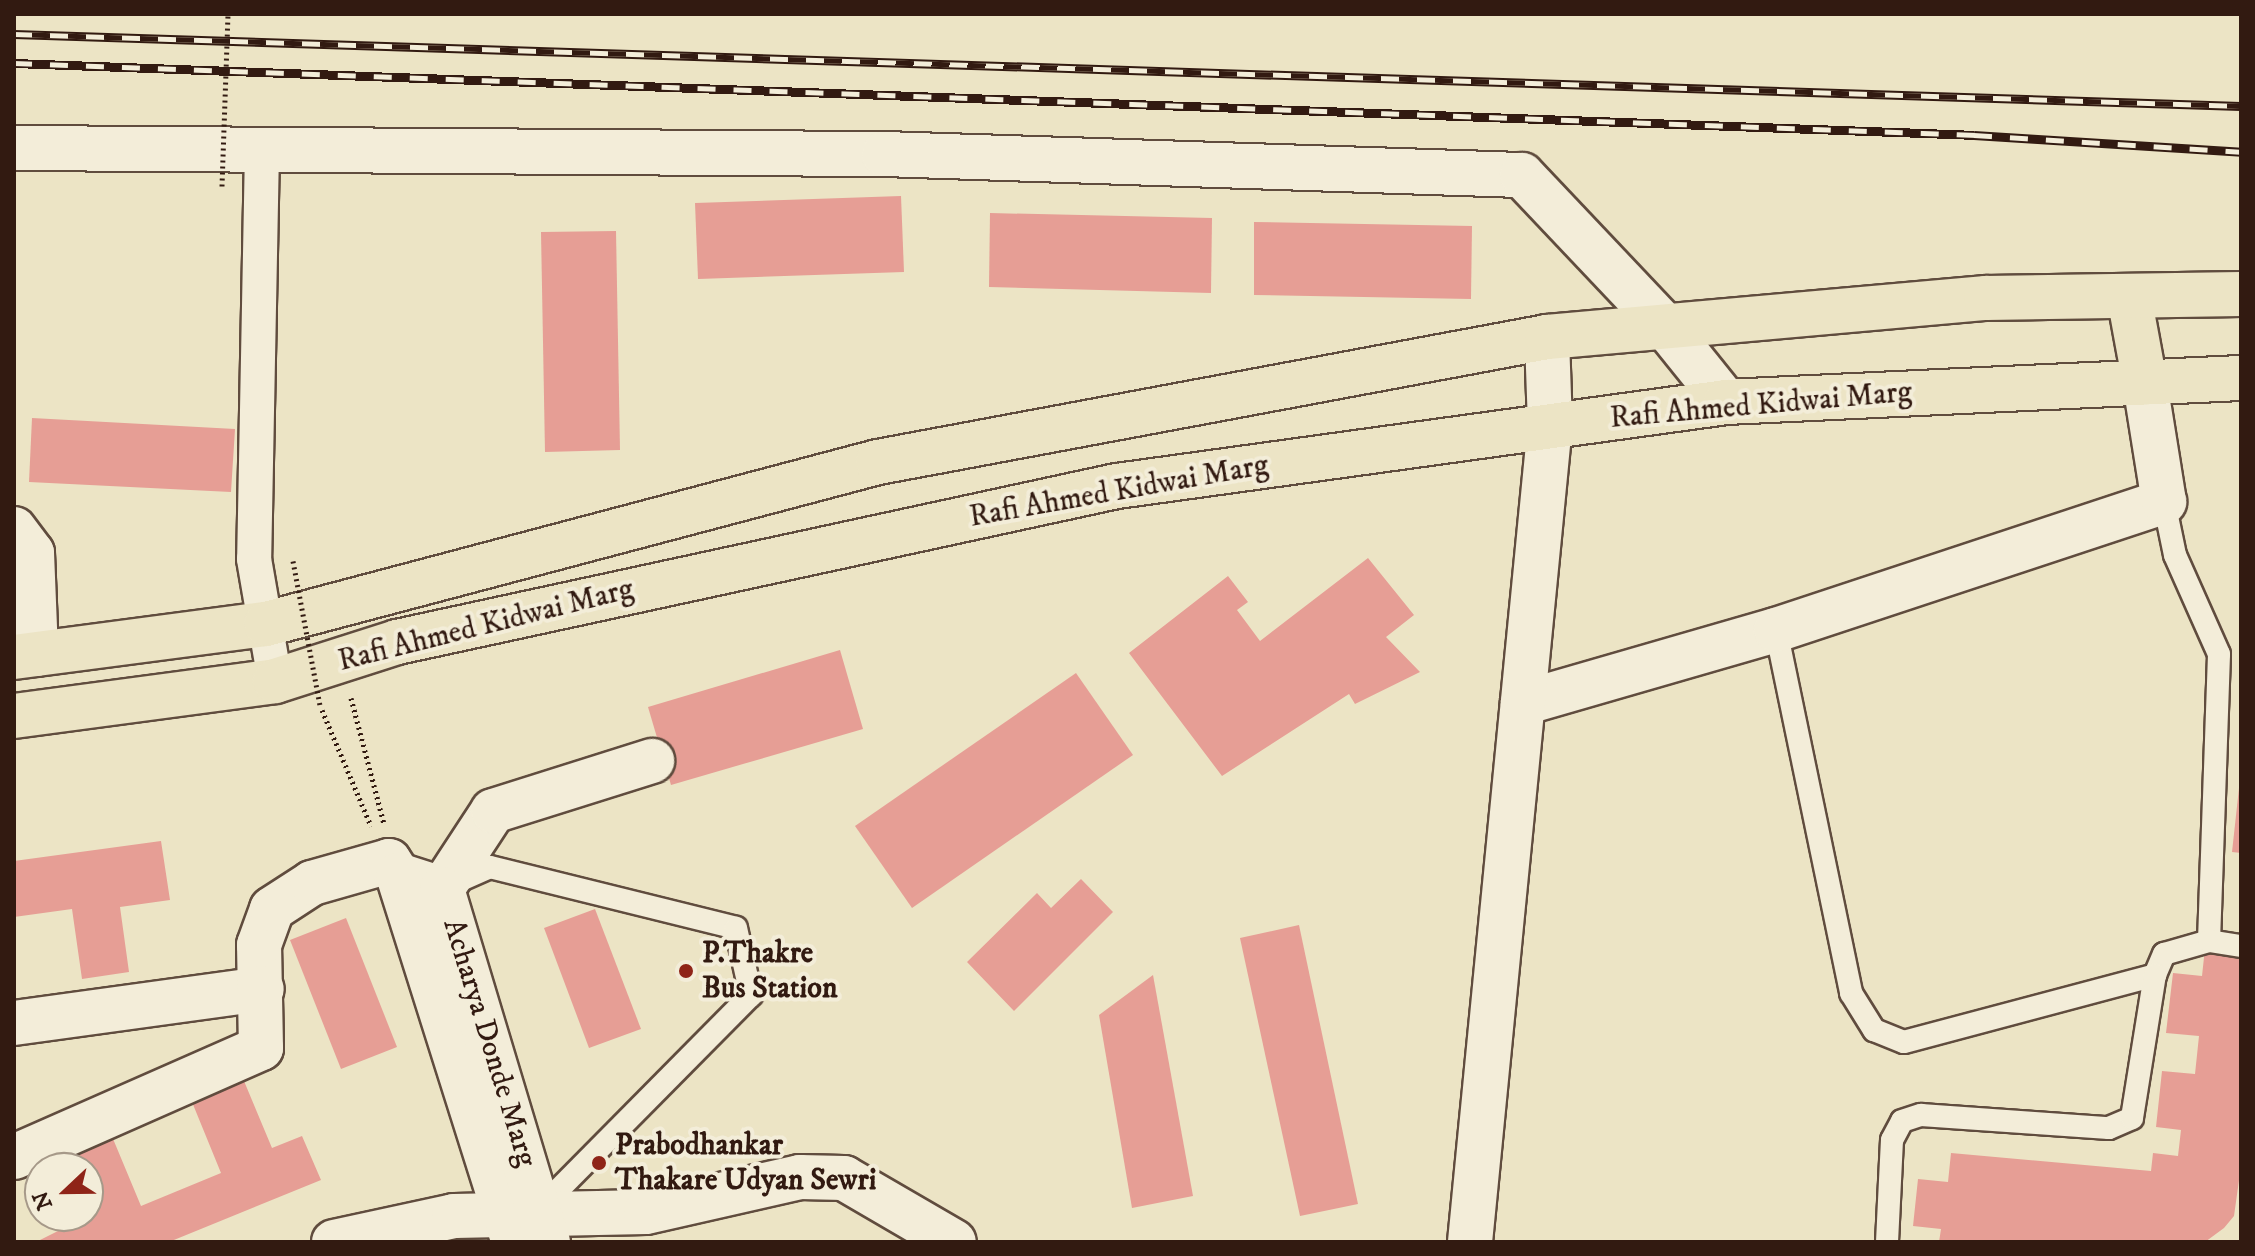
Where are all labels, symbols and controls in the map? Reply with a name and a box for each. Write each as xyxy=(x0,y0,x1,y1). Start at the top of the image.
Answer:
street label: Rafi Ahmed Kidwai Marg xyxy=(1609,375,1913,437)
street label: Rafi Ahmed Kidwai Marg xyxy=(967,448,1271,536)
street label: Rafi Ahmed Kidwai Marg xyxy=(335,572,637,680)
street label: Acharya Donde Marg xyxy=(434,915,544,1171)
place label: P.Thakre Bus Station xyxy=(702,936,838,1006)
marker: P.Thakre Bus Station xyxy=(677,962,695,980)
place label: Prabodhankar Thakare Udyan Sewri xyxy=(615,1128,876,1198)
north arrow xyxy=(24,1152,104,1232)
marker: Prabodhankar Thakare Udyan Sewri xyxy=(590,1154,608,1172)
text: N xyxy=(27,1187,59,1214)

